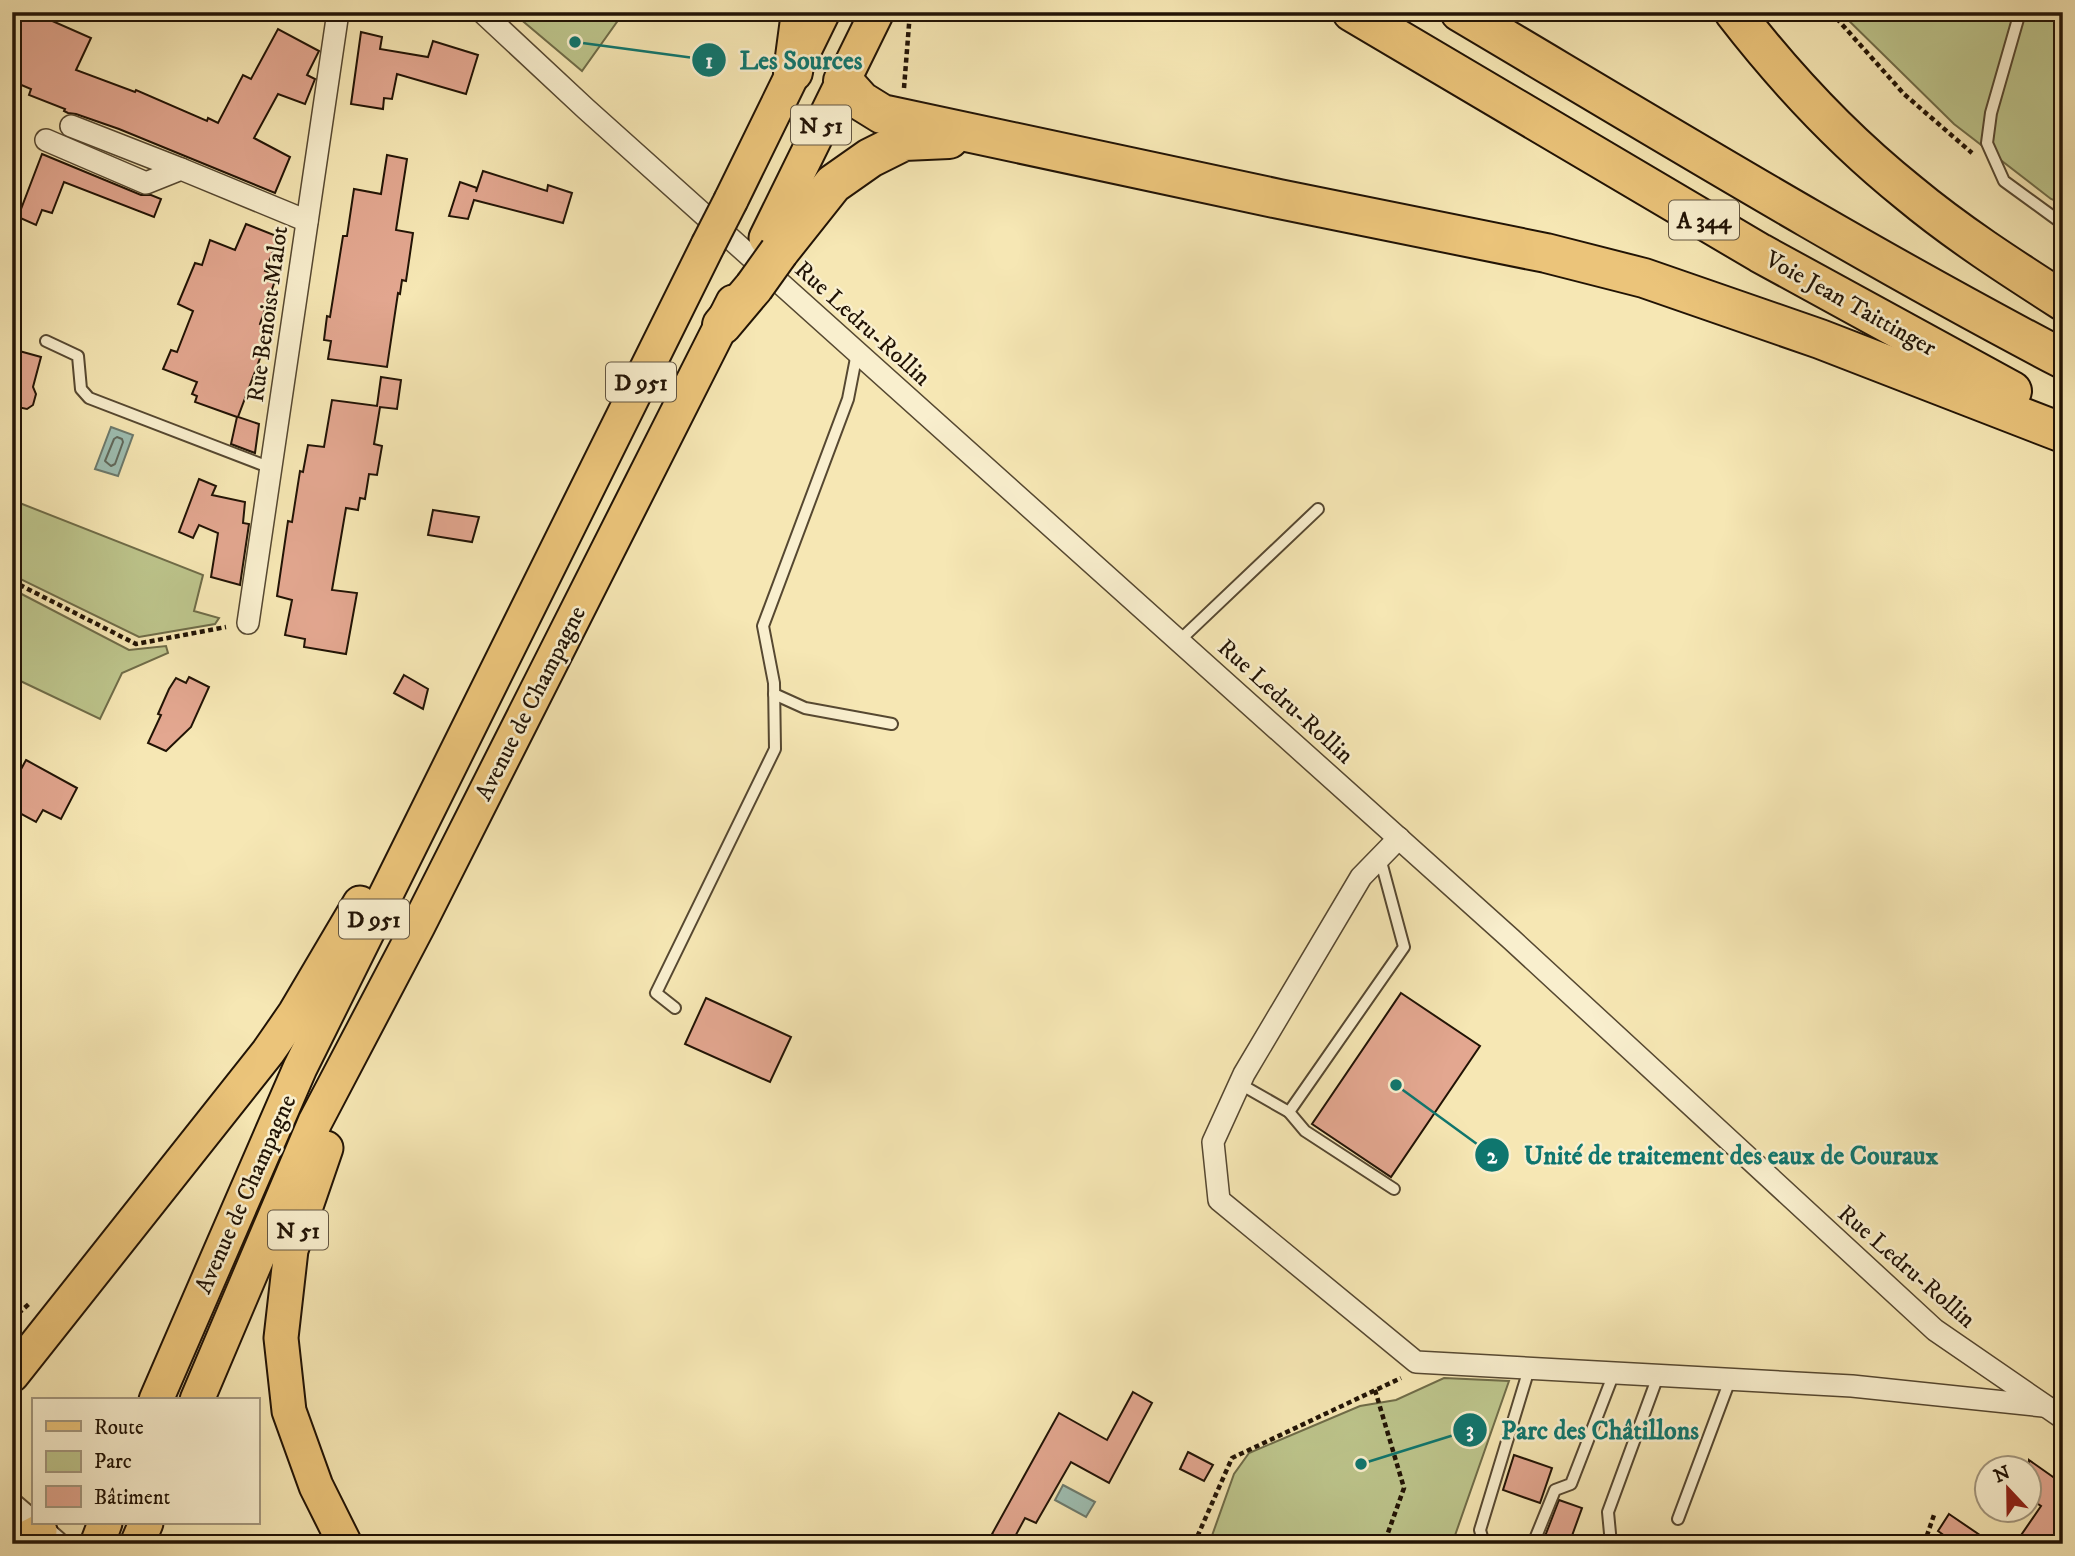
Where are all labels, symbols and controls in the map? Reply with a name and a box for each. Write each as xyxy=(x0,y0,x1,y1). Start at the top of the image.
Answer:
callout: Les Sources xyxy=(691,37,877,84)
text: Les Sources xyxy=(740,45,863,78)
text: 1 xyxy=(705,49,713,75)
road number: N 51 xyxy=(791,106,851,144)
road number: A 344 xyxy=(1669,200,1739,240)
street label: Rue Benoist Malot xyxy=(241,224,295,404)
street label: Voie Jean Taittinger xyxy=(1759,244,1941,363)
street label: Rue Ledru-Rollin xyxy=(788,255,937,393)
road number: D 951 xyxy=(606,362,676,402)
street label: Avenue de Champagne xyxy=(469,601,593,806)
street label: Rue Ledru-Rollin xyxy=(1211,633,1360,771)
road number: D 951 xyxy=(339,900,409,938)
street label: Avenue de Champagne xyxy=(189,1090,303,1298)
callout: Unité de traitement des eaux de Couraux xyxy=(1475,1132,1952,1179)
text: Unité de traitement des eaux de Couraux xyxy=(1524,1140,1939,1173)
text: 2 xyxy=(1487,1144,1498,1170)
street label: Rue Ledru-Rollin xyxy=(1831,1199,1982,1335)
road number: N 51 xyxy=(268,1210,328,1250)
legend xyxy=(32,1398,259,1524)
callout: Parc des Châtillons xyxy=(1452,1406,1713,1453)
text: Route xyxy=(94,1415,144,1441)
text: Parc des Châtillons xyxy=(1501,1415,1699,1448)
text: 3 xyxy=(1466,1418,1474,1444)
text: Parc xyxy=(94,1449,132,1475)
north arrow xyxy=(1974,1454,2044,1524)
text: N xyxy=(1991,1461,2014,1488)
text: Bâtiment xyxy=(94,1485,171,1511)

